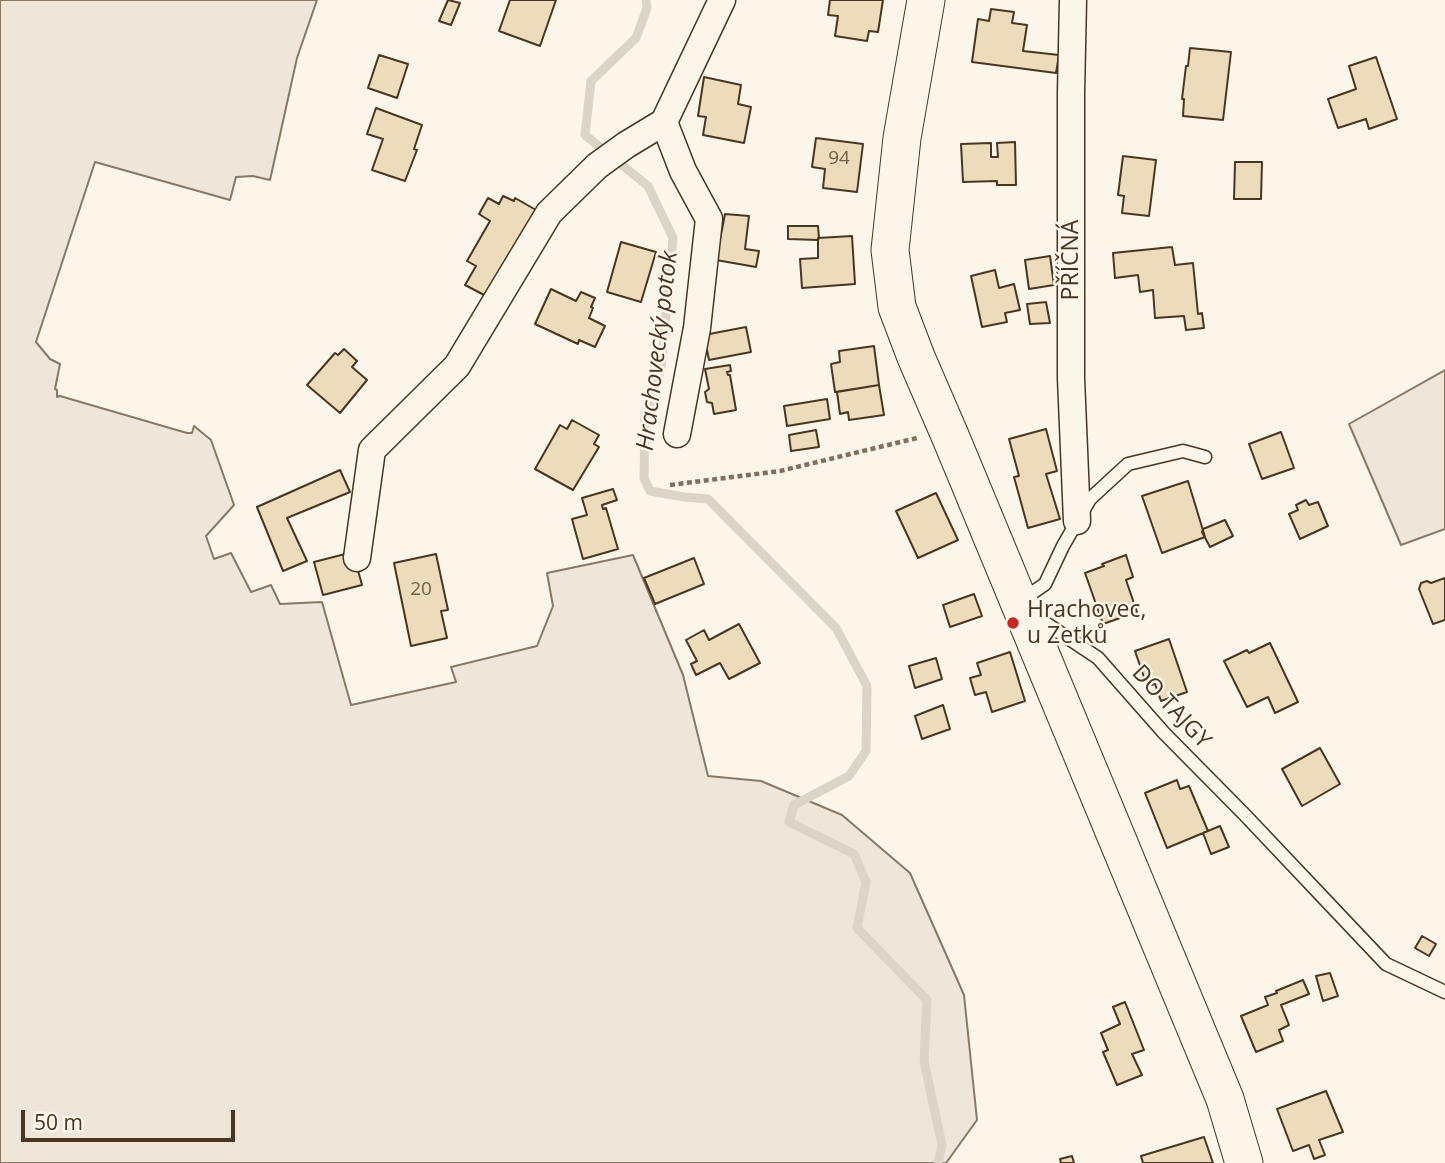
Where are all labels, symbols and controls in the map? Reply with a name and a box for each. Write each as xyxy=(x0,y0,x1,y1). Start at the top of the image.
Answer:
house number: 94 xyxy=(828,148,850,170)
street label: PŘÍČNÁ xyxy=(1057,220,1085,300)
water label: Hrachovecký potok xyxy=(631,249,685,453)
house number: 20 xyxy=(410,579,432,601)
place label: Hrachovec, u Zetků xyxy=(1027,596,1146,650)
marker: Hrachovec, u Zetků xyxy=(1005,615,1021,631)
street label: DO TAJGY xyxy=(1126,660,1216,754)
scale bar xyxy=(24,1096,238,1140)
text: 50 m xyxy=(34,1108,83,1136)

